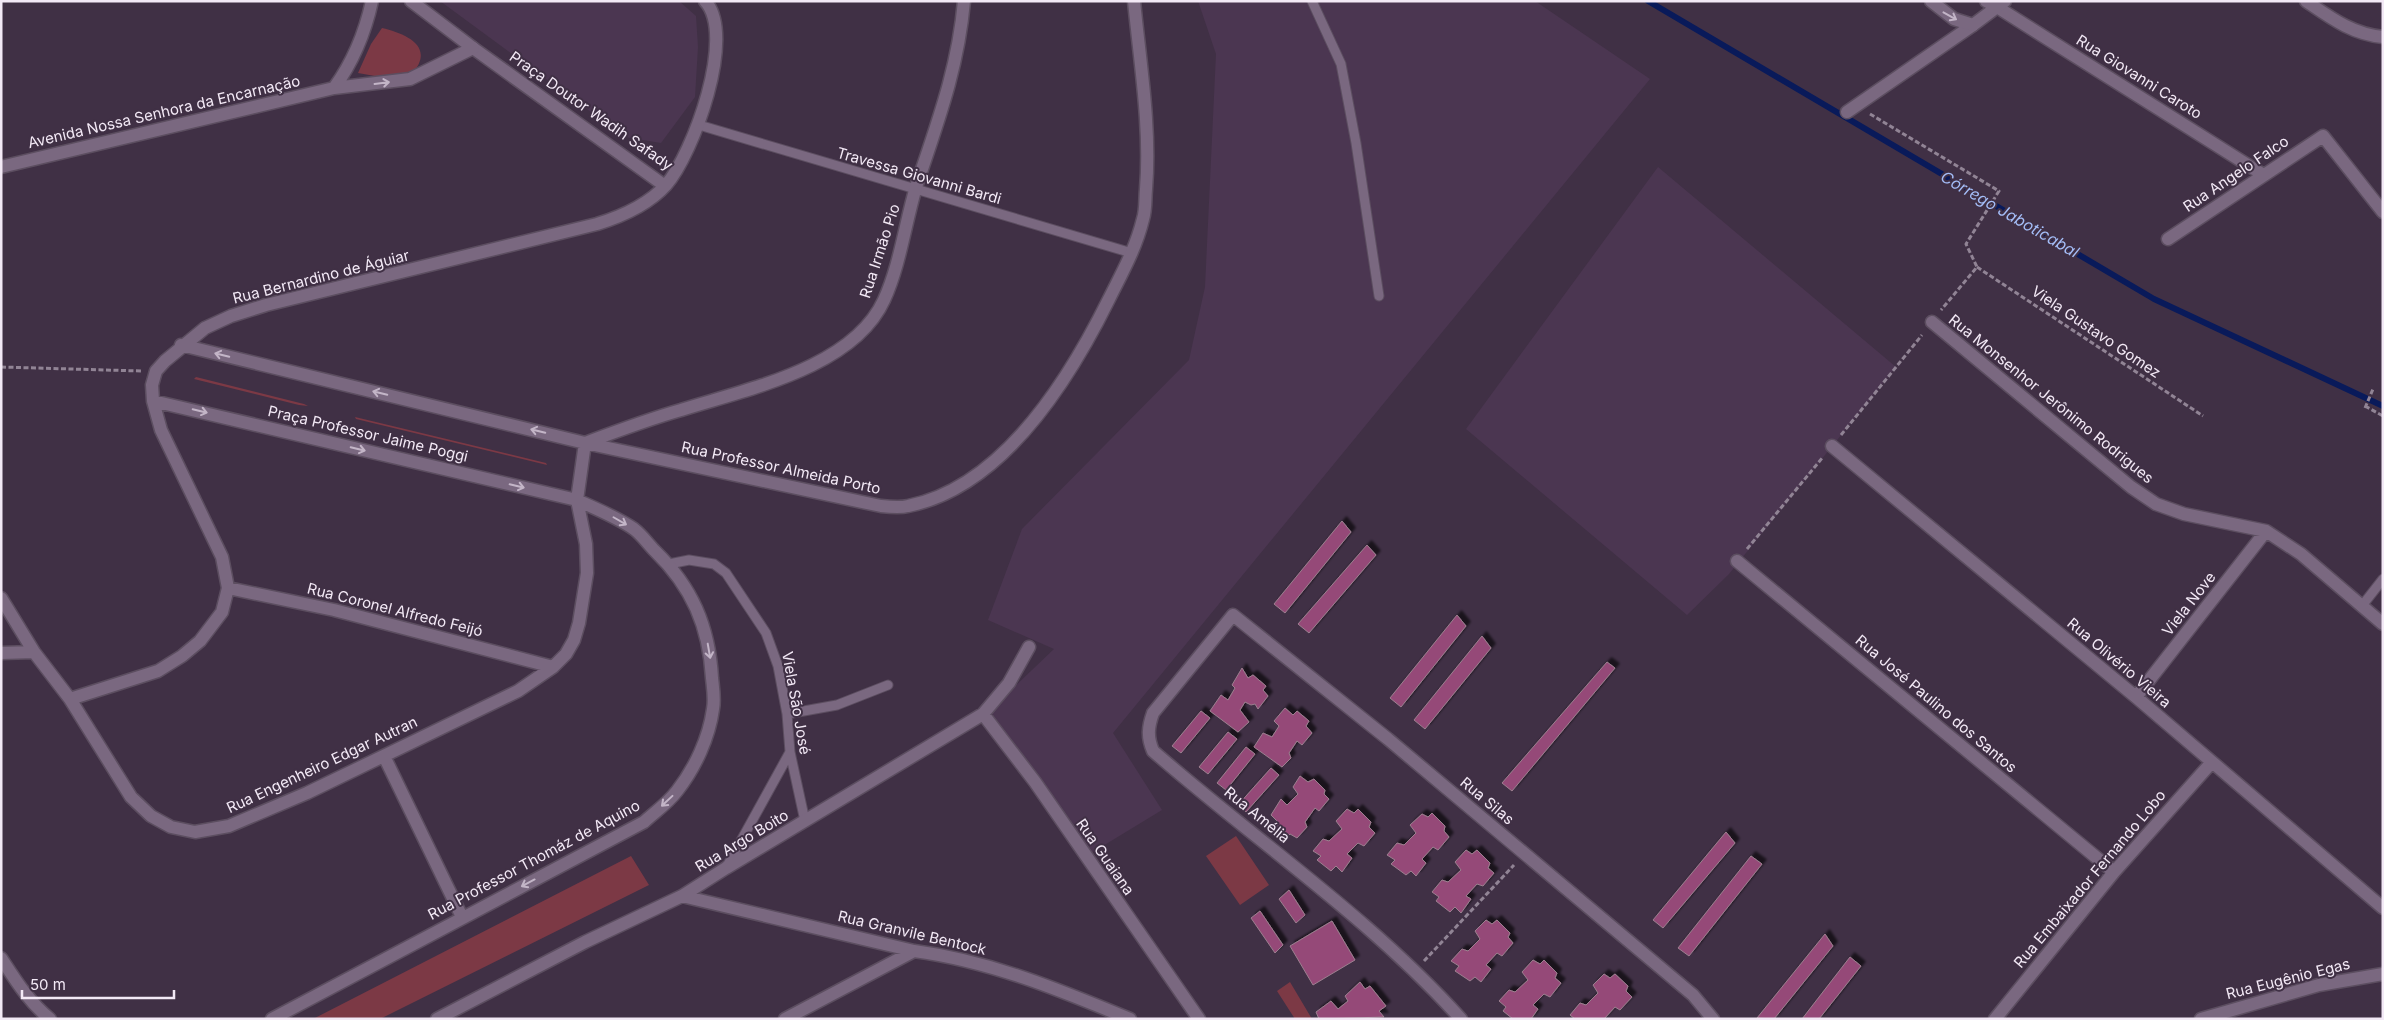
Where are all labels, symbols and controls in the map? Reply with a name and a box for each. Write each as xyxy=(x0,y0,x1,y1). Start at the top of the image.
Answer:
one-way arrow xyxy=(1943,11,1957,21)
street label: Rua Giovanni Caroto xyxy=(2073,30,2206,123)
street label: Praça Doutor Wadih Safady xyxy=(506,47,677,175)
street label: Avenida Nossa Senhora da Encarnação xyxy=(26,71,302,152)
one-way arrow xyxy=(374,78,390,88)
street label: Rua Angelo Falco xyxy=(2179,131,2292,216)
street label: Travessa Giovanni Bardi xyxy=(835,143,1004,208)
water label: Córrego Jaboticabal xyxy=(1937,166,2083,262)
street label: Rua Irmão Pio xyxy=(855,201,904,300)
street label: Rua Bernardino de Águiar xyxy=(231,245,412,308)
street label: Viela Gustavo Gomez xyxy=(2028,281,2164,382)
street label: Rua Monsenhor Jerônimo Rodrigues xyxy=(1945,310,2158,487)
one-way arrow xyxy=(214,350,230,359)
one-way arrow xyxy=(372,388,388,397)
street label: Praça Professor Jaime Poggi xyxy=(266,401,470,466)
one-way arrow xyxy=(192,407,208,416)
one-way arrow xyxy=(530,426,546,436)
street label: Rua Professor Almeida Porto xyxy=(680,437,882,498)
one-way arrow xyxy=(350,445,366,454)
one-way arrow xyxy=(508,482,524,491)
one-way arrow xyxy=(613,517,627,527)
street label: Viela Nove xyxy=(2158,568,2219,639)
street label: Rua Coronel Alfredo Feijó xyxy=(305,578,485,641)
street label: Rua Olivério Vieira xyxy=(2063,614,2175,712)
street label: Rua José Paulino dos Santos xyxy=(1852,631,2021,777)
one-way arrow xyxy=(704,643,714,659)
street label: Viela São José xyxy=(778,650,815,756)
street label: Rua Engenheiro Edgar Autran xyxy=(223,712,420,817)
street label: Rua Silas xyxy=(1457,773,1518,829)
street label: Rua Amélia xyxy=(1221,782,1294,847)
street label: Rua Embaixador Fernando Lobo xyxy=(2010,786,2170,972)
street label: Rua Professor Thomáz de Aquino xyxy=(425,795,643,924)
one-way arrow xyxy=(661,795,674,807)
street label: Rua Argo Boito xyxy=(692,805,792,876)
street label: Rua Guaiana xyxy=(1072,815,1139,899)
one-way arrow xyxy=(521,879,536,888)
street label: Rua Granvile Bentock xyxy=(836,906,989,959)
street label: Rua Eugênio Egas xyxy=(2224,954,2352,1003)
scale bar xyxy=(22,968,175,1000)
text: 50 m xyxy=(30,975,66,994)

